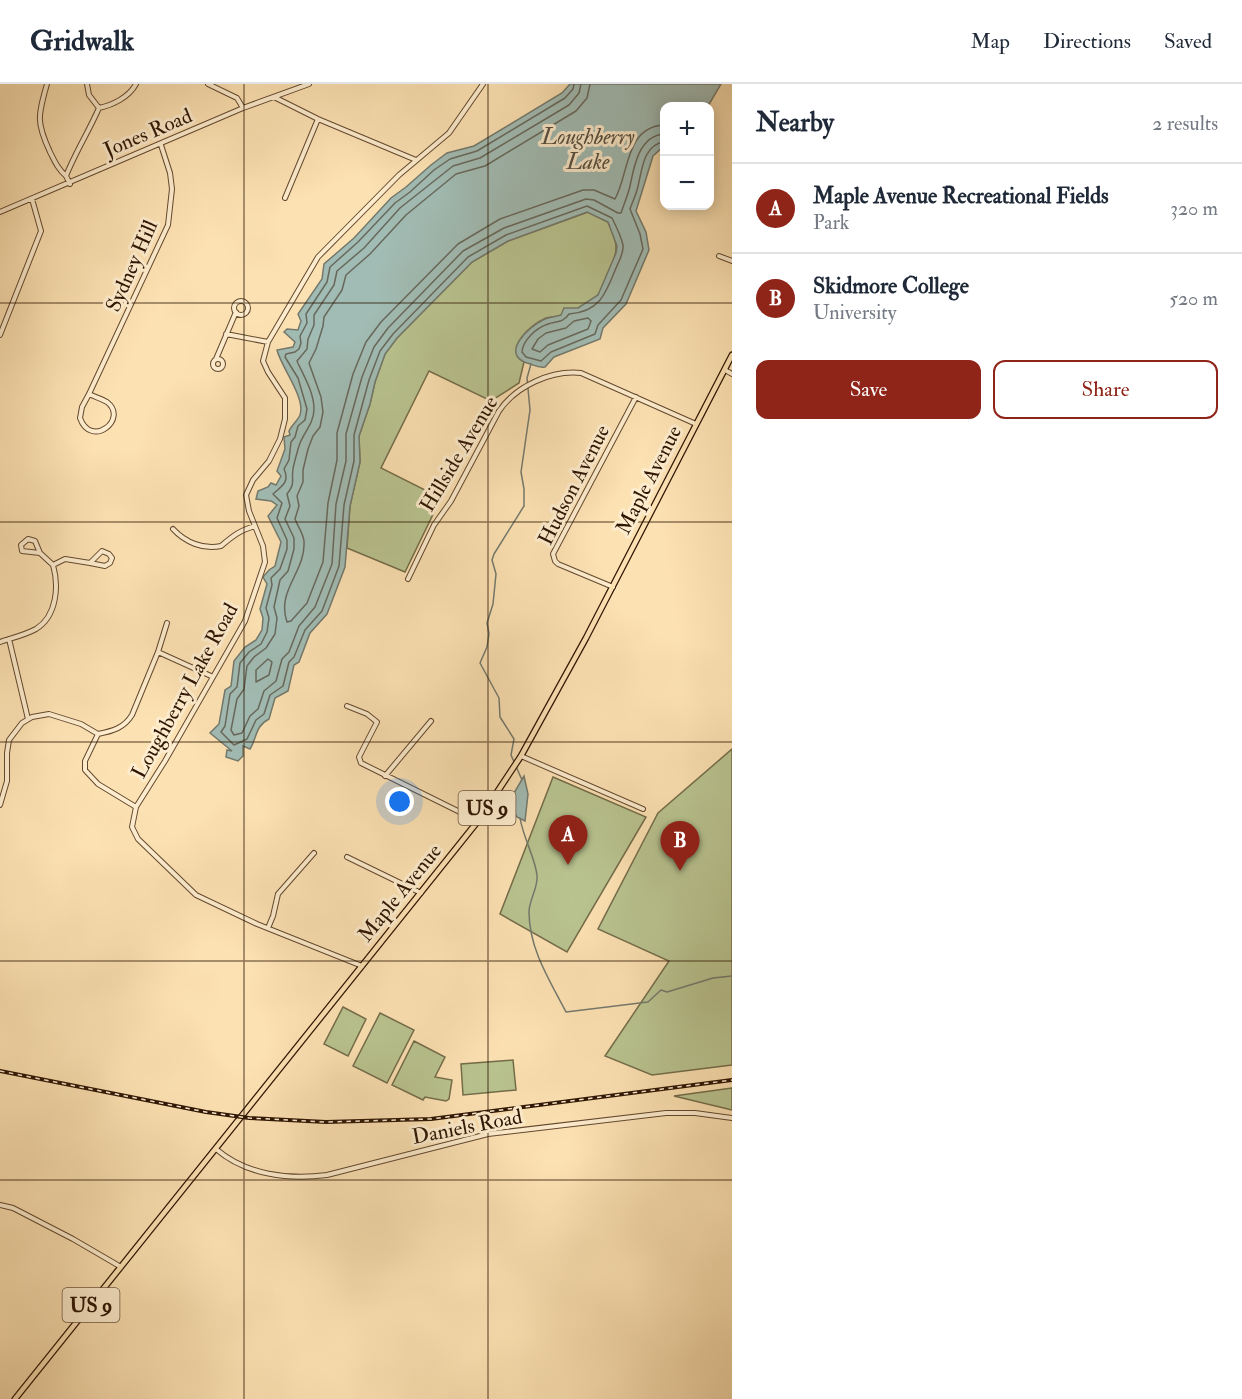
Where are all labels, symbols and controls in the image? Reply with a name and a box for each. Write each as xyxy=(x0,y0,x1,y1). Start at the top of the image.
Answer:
text: Gridwalk xyxy=(30,24,134,59)
text: Map xyxy=(970,28,1010,55)
text: Directions xyxy=(1043,28,1131,55)
text: Saved xyxy=(1164,28,1212,55)
street label: Jones Road xyxy=(99,102,197,164)
map controls xyxy=(660,102,714,210)
button: + xyxy=(660,102,714,156)
text: Nearby xyxy=(756,107,834,139)
text: 2 results xyxy=(1152,111,1218,136)
water label: Loughberry Lake xyxy=(541,123,635,176)
button: − xyxy=(660,156,714,210)
text: Maple Avenue Recreational Fields xyxy=(813,182,1109,210)
text: A xyxy=(769,196,782,221)
text: 320 m xyxy=(1170,196,1218,221)
text: Park xyxy=(813,210,849,235)
street label: Sydney Hill xyxy=(100,215,164,316)
text: Skidmore College xyxy=(813,272,969,300)
text: B xyxy=(769,286,782,311)
text: 520 m xyxy=(1169,286,1218,311)
text: University xyxy=(813,300,896,325)
button: Save xyxy=(756,360,981,419)
button: Share xyxy=(993,360,1218,419)
street label: Hillside Avenue xyxy=(414,391,504,517)
street label: Hudson Avenue xyxy=(532,420,616,550)
street label: Maple Avenue xyxy=(610,421,688,539)
street label: Loughberry Lake Road xyxy=(126,598,245,784)
your location xyxy=(385,787,414,816)
road number: US 9 xyxy=(458,791,516,825)
pin: A xyxy=(548,816,588,865)
pin: B xyxy=(660,822,700,871)
street label: Maple Avenue xyxy=(352,838,448,948)
street label: Daniels Road xyxy=(410,1103,525,1151)
road number: US 9 xyxy=(62,1288,119,1322)

